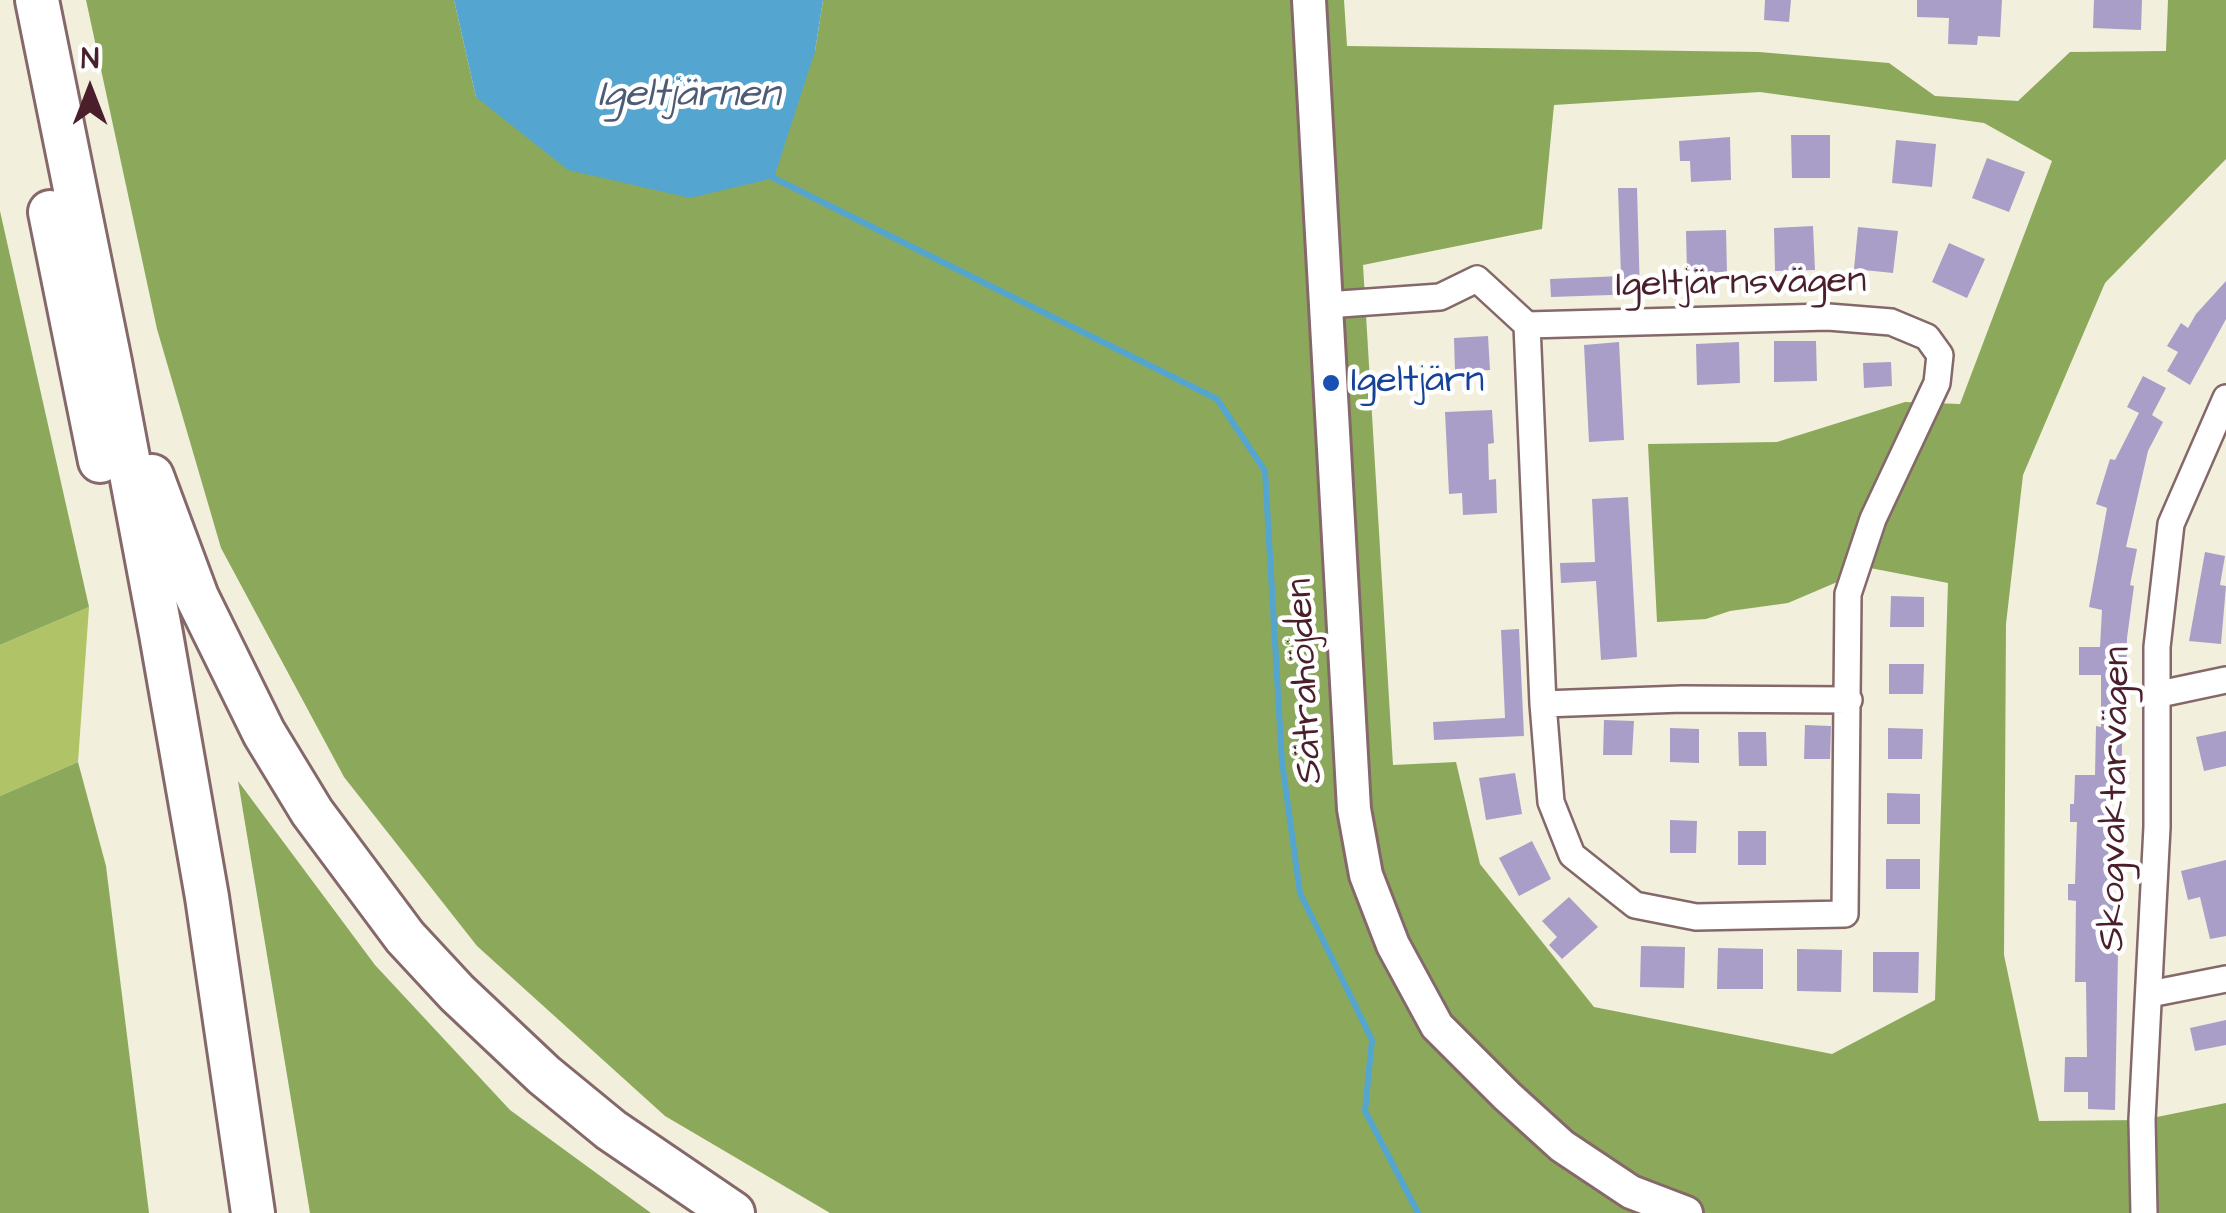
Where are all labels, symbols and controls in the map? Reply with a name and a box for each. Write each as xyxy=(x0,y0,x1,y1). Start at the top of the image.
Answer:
north arrow xyxy=(40,40,140,140)
text: N xyxy=(81,40,99,79)
water label: Igeltjärnen xyxy=(598,73,780,121)
street label: Igeltjärnsvägen xyxy=(1615,260,1867,310)
place label: Igeltjärn xyxy=(1351,360,1484,406)
marker: Igeltjärn xyxy=(1320,372,1342,394)
street label: Sätrahöjden xyxy=(1279,577,1335,785)
street label: Skogvaktarvägen xyxy=(2092,646,2142,952)

